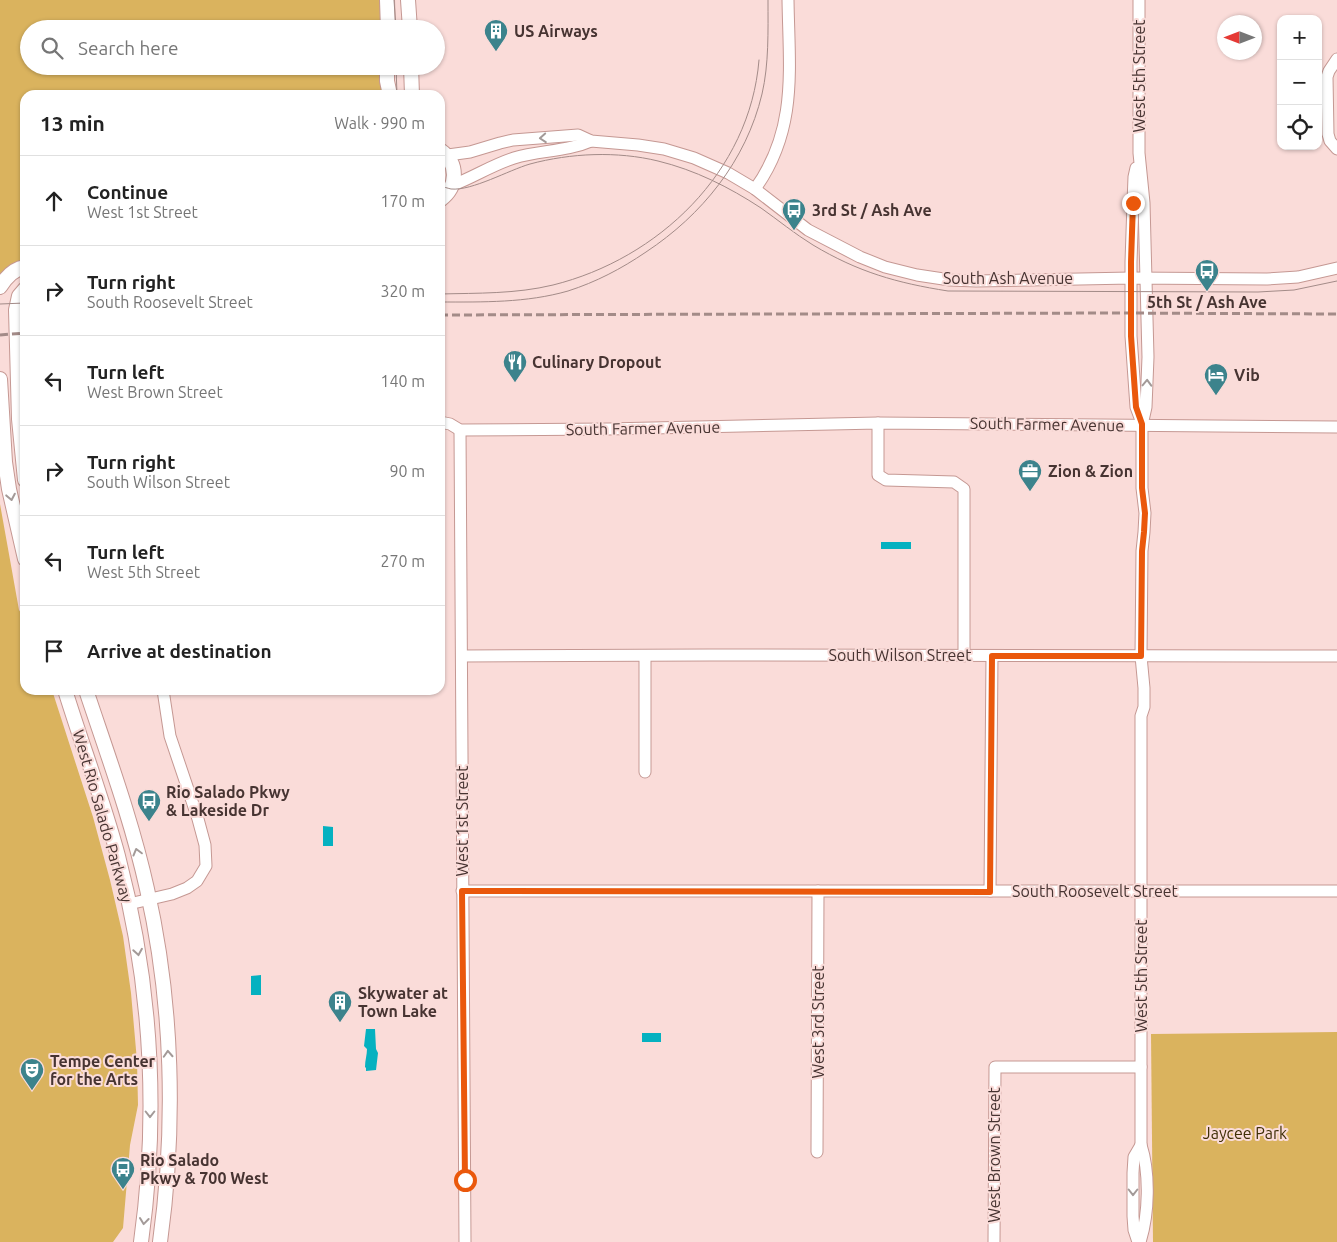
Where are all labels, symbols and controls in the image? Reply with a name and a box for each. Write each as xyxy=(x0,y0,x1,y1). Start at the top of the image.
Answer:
north arrow xyxy=(1217,15,1262,60)
map controls xyxy=(1277,15,1322,150)
button: + xyxy=(1277,15,1322,60)
building icon: US Airways xyxy=(483,18,509,52)
street label: West 5th Street xyxy=(1130,19,1148,133)
search box xyxy=(20,20,445,75)
place label: US Airways xyxy=(514,22,598,40)
icon: search xyxy=(38,34,66,62)
text: Search here xyxy=(78,37,178,59)
button: − xyxy=(1277,60,1322,105)
button: locate xyxy=(1277,105,1322,150)
text: 13 min xyxy=(40,111,105,135)
text: Walk · 990 m xyxy=(334,114,425,132)
one-way arrow xyxy=(539,132,547,143)
text: Continue xyxy=(87,181,168,203)
icon: ahead xyxy=(40,187,68,215)
text: 170 m xyxy=(380,192,425,210)
route end xyxy=(1122,192,1145,215)
bus stop icon: 3rd St / Ash Ave xyxy=(781,197,807,231)
place label: 3rd St / Ash Ave xyxy=(812,201,932,219)
text: West 1st Street xyxy=(87,203,198,221)
bus stop icon: 5th St / Ash Ave xyxy=(1194,258,1220,292)
street label: South Ash Avenue xyxy=(943,269,1073,287)
text: Turn right xyxy=(87,271,175,293)
icon: right xyxy=(40,277,68,305)
text: 320 m xyxy=(380,282,425,300)
text: South Roosevelt Street xyxy=(87,293,253,311)
place label: 5th St / Ash Ave xyxy=(1147,293,1267,311)
restaurant icon: Culinary Dropout xyxy=(502,349,528,383)
place label: Culinary Dropout xyxy=(532,353,661,371)
text: Turn left xyxy=(87,361,165,383)
hotel icon: Vib xyxy=(1203,362,1229,396)
place label: Vib xyxy=(1234,366,1260,384)
icon: left xyxy=(40,367,68,395)
text: 140 m xyxy=(380,372,425,390)
one-way arrow xyxy=(1141,379,1152,387)
text: West Brown Street xyxy=(87,383,223,401)
street label: South Farmer Avenue xyxy=(970,414,1124,434)
street label: South Farmer Avenue xyxy=(566,418,720,438)
text: Turn right xyxy=(87,451,175,473)
icon: right xyxy=(40,457,68,485)
office icon: Zion & Zion xyxy=(1017,458,1043,492)
text: 90 m xyxy=(389,462,425,480)
place label: Zion & Zion xyxy=(1048,462,1133,480)
text: South Wilson Street xyxy=(87,473,230,491)
one-way arrow xyxy=(5,493,16,501)
text: Turn left xyxy=(87,541,165,563)
icon: left xyxy=(40,547,68,575)
text: 270 m xyxy=(380,552,425,570)
text: West 5th Street xyxy=(87,563,200,581)
icon: arrive xyxy=(40,637,68,665)
text: Arrive at destination xyxy=(87,640,272,662)
street label: South Wilson Street xyxy=(829,646,972,664)
street label: West Rio Salado Parkway xyxy=(70,728,136,905)
street label: West 1st Street xyxy=(453,765,471,876)
place label: Rio Salado Pkwy & Lakeside Dr xyxy=(166,783,290,819)
bus stop icon: Rio Salado Pkwy & Lakeside Dr xyxy=(136,788,162,822)
one-way arrow xyxy=(132,849,142,857)
street label: South Roosevelt Street xyxy=(1012,882,1179,900)
street label: West 5th Street xyxy=(1132,919,1150,1033)
one-way arrow xyxy=(132,948,142,956)
street label: West 3rd Street xyxy=(809,965,827,1079)
place label: Skywater at Town Lake xyxy=(358,984,448,1020)
building icon: Skywater at Town Lake xyxy=(327,989,353,1023)
one-way arrow xyxy=(163,1049,173,1057)
place label: Tempe Center for the Arts xyxy=(50,1052,156,1088)
theatre icon: Tempe Center for the Arts xyxy=(19,1057,45,1091)
street label: West Brown Street xyxy=(985,1086,1003,1223)
one-way arrow xyxy=(145,1110,155,1118)
park label: Jaycee Park xyxy=(1203,1124,1287,1142)
place label: Rio Salado Pkwy & 700 West xyxy=(140,1151,269,1187)
bus stop icon: Rio Salado Pkwy & 700 West xyxy=(110,1156,136,1190)
route start xyxy=(454,1169,477,1192)
one-way arrow xyxy=(1128,1189,1138,1197)
one-way arrow xyxy=(139,1217,150,1225)

